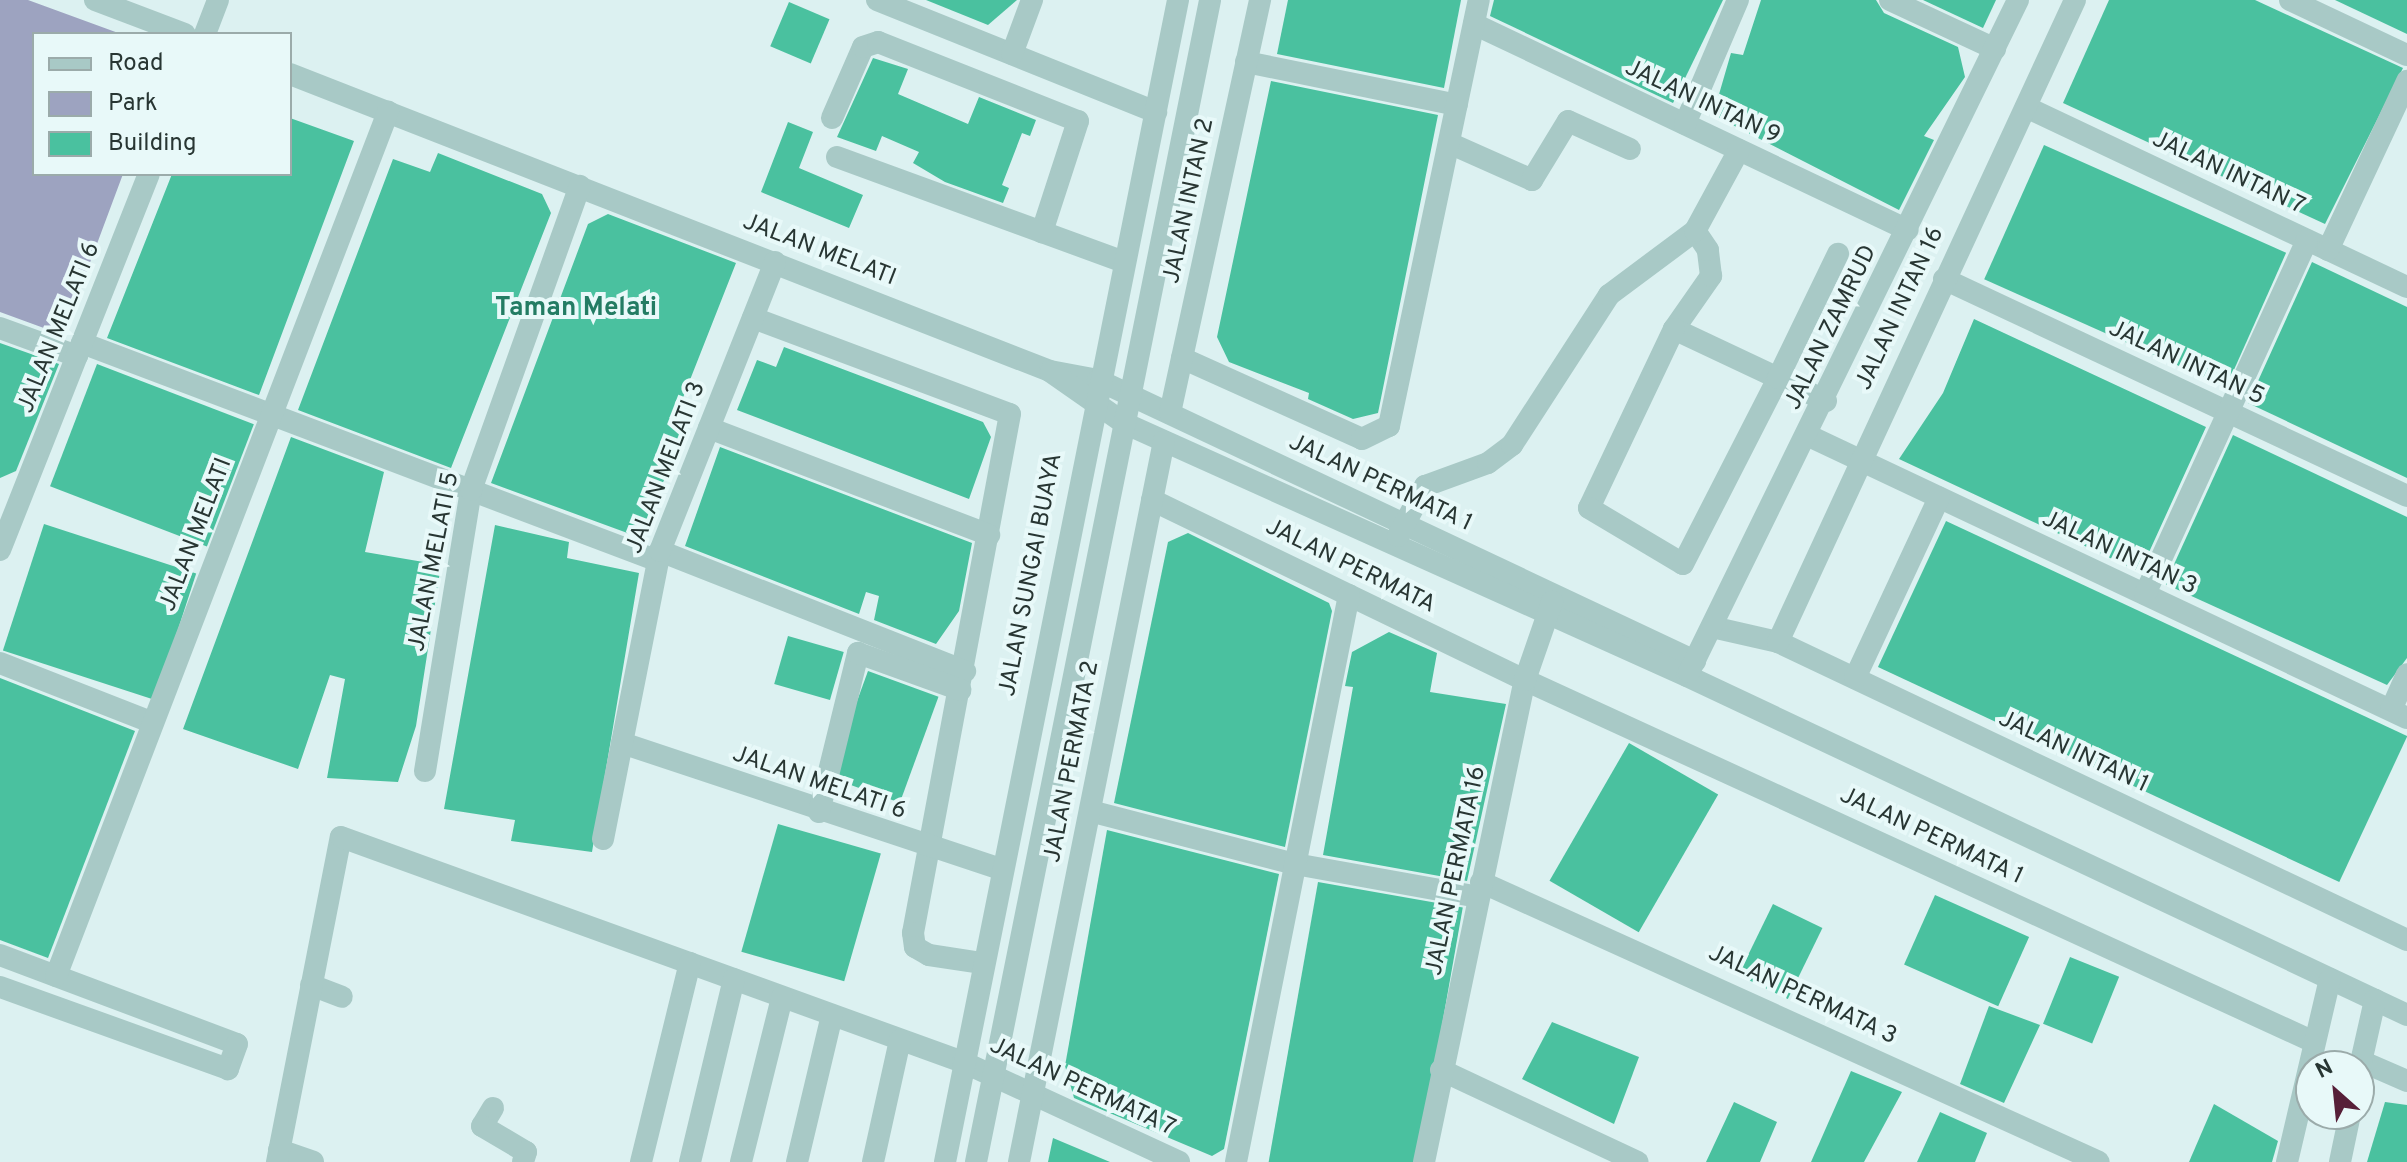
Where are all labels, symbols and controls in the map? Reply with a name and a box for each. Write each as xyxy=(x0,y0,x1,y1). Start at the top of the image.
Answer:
legend xyxy=(32,32,292,176)
text: Road xyxy=(108,49,164,79)
street label: JALAN INTAN 9 xyxy=(1620,54,1784,152)
text: Park xyxy=(108,89,158,119)
street label: JALAN INTAN 2 xyxy=(1158,116,1222,286)
street label: JALAN INTAN 7 xyxy=(2147,126,2309,222)
text: Building xyxy=(108,129,197,159)
street label: JALAN MELATI xyxy=(738,209,900,293)
street label: JALAN INTAN 16 xyxy=(1851,223,1951,395)
street label: JALAN MELATI 6 xyxy=(13,238,107,418)
street label: JALAN ZAMRUD xyxy=(1780,241,1884,415)
district label: Taman Melati xyxy=(495,293,657,325)
street label: JALAN INTAN 5 xyxy=(2104,315,2268,413)
street label: JALAN MELATI 3 xyxy=(621,378,713,558)
street label: JALAN PERMATA 1 xyxy=(1283,429,1477,539)
street label: JALAN SUNGAI BUAYA xyxy=(994,451,1070,699)
street label: JALAN MELATI xyxy=(155,454,239,616)
street label: JALAN MELATI 5 xyxy=(403,470,467,654)
street label: JALAN INTAN 3 xyxy=(2037,505,2201,603)
street label: JALAN PERMATA xyxy=(1260,513,1440,621)
street label: JALAN PERMATA 2 xyxy=(1039,658,1107,866)
street label: JALAN INTAN 1 xyxy=(1993,706,2153,800)
street label: JALAN MELATI 6 xyxy=(728,741,910,827)
street label: JALAN PERMATA 16 xyxy=(1421,763,1493,979)
street label: JALAN PERMATA 1 xyxy=(1834,782,2028,892)
street label: JALAN PERMATA 3 xyxy=(1703,940,1901,1052)
street label: JALAN PERMATA 7 xyxy=(984,1032,1180,1144)
north arrow xyxy=(2295,1050,2375,1130)
text: N xyxy=(2312,1054,2338,1086)

